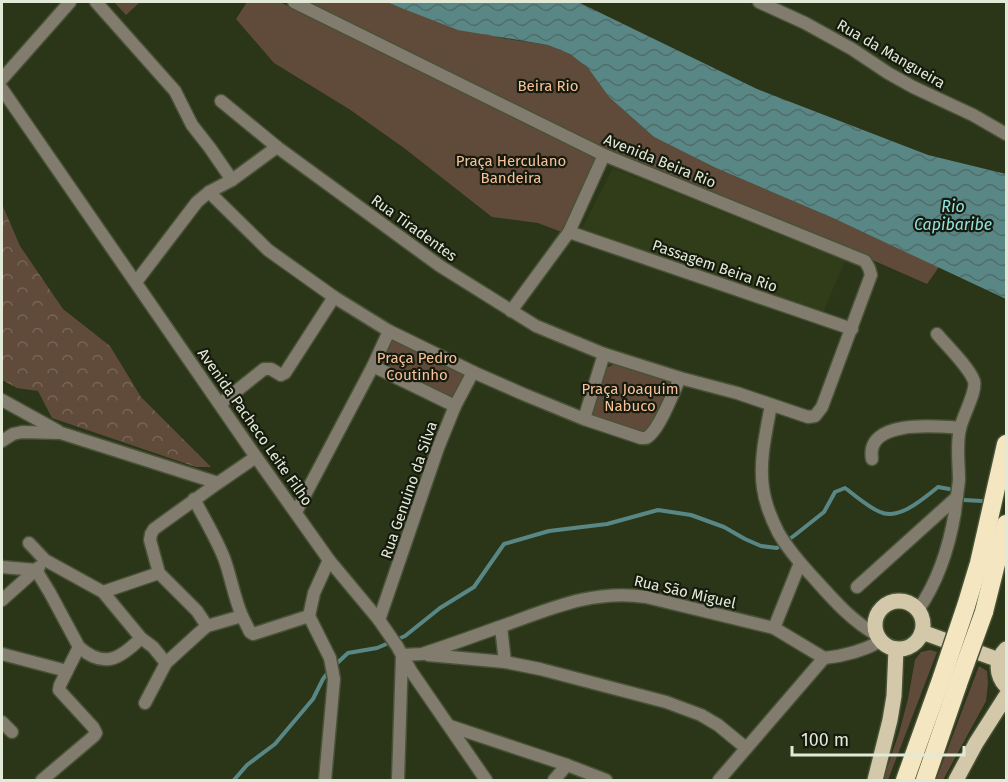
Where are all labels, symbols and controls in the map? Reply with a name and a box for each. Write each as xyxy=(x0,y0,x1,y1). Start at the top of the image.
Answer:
street label: Rua da Mangueira xyxy=(834,16,948,92)
park label: Beira Rio xyxy=(518,77,579,95)
street label: Avenida Beira Rio xyxy=(601,130,719,192)
park label: Praça Herculano Bandeira xyxy=(456,152,566,187)
street label: Rua Tiradentes xyxy=(368,191,460,265)
water label: Rio Capibaribe xyxy=(914,197,992,234)
street label: Passagem Beira Rio xyxy=(650,236,780,296)
street label: Avenida Pacheco Leite Filho xyxy=(194,345,316,509)
park label: Praça Pedro Coutinho xyxy=(377,349,457,384)
park label: Praça Joaquim Nabuco xyxy=(581,380,679,415)
street label: Rua Genuino da Silva xyxy=(377,419,441,561)
street label: Rua São Miguel xyxy=(632,572,738,613)
scale bar xyxy=(792,719,964,757)
text: 100 m xyxy=(801,729,849,751)

